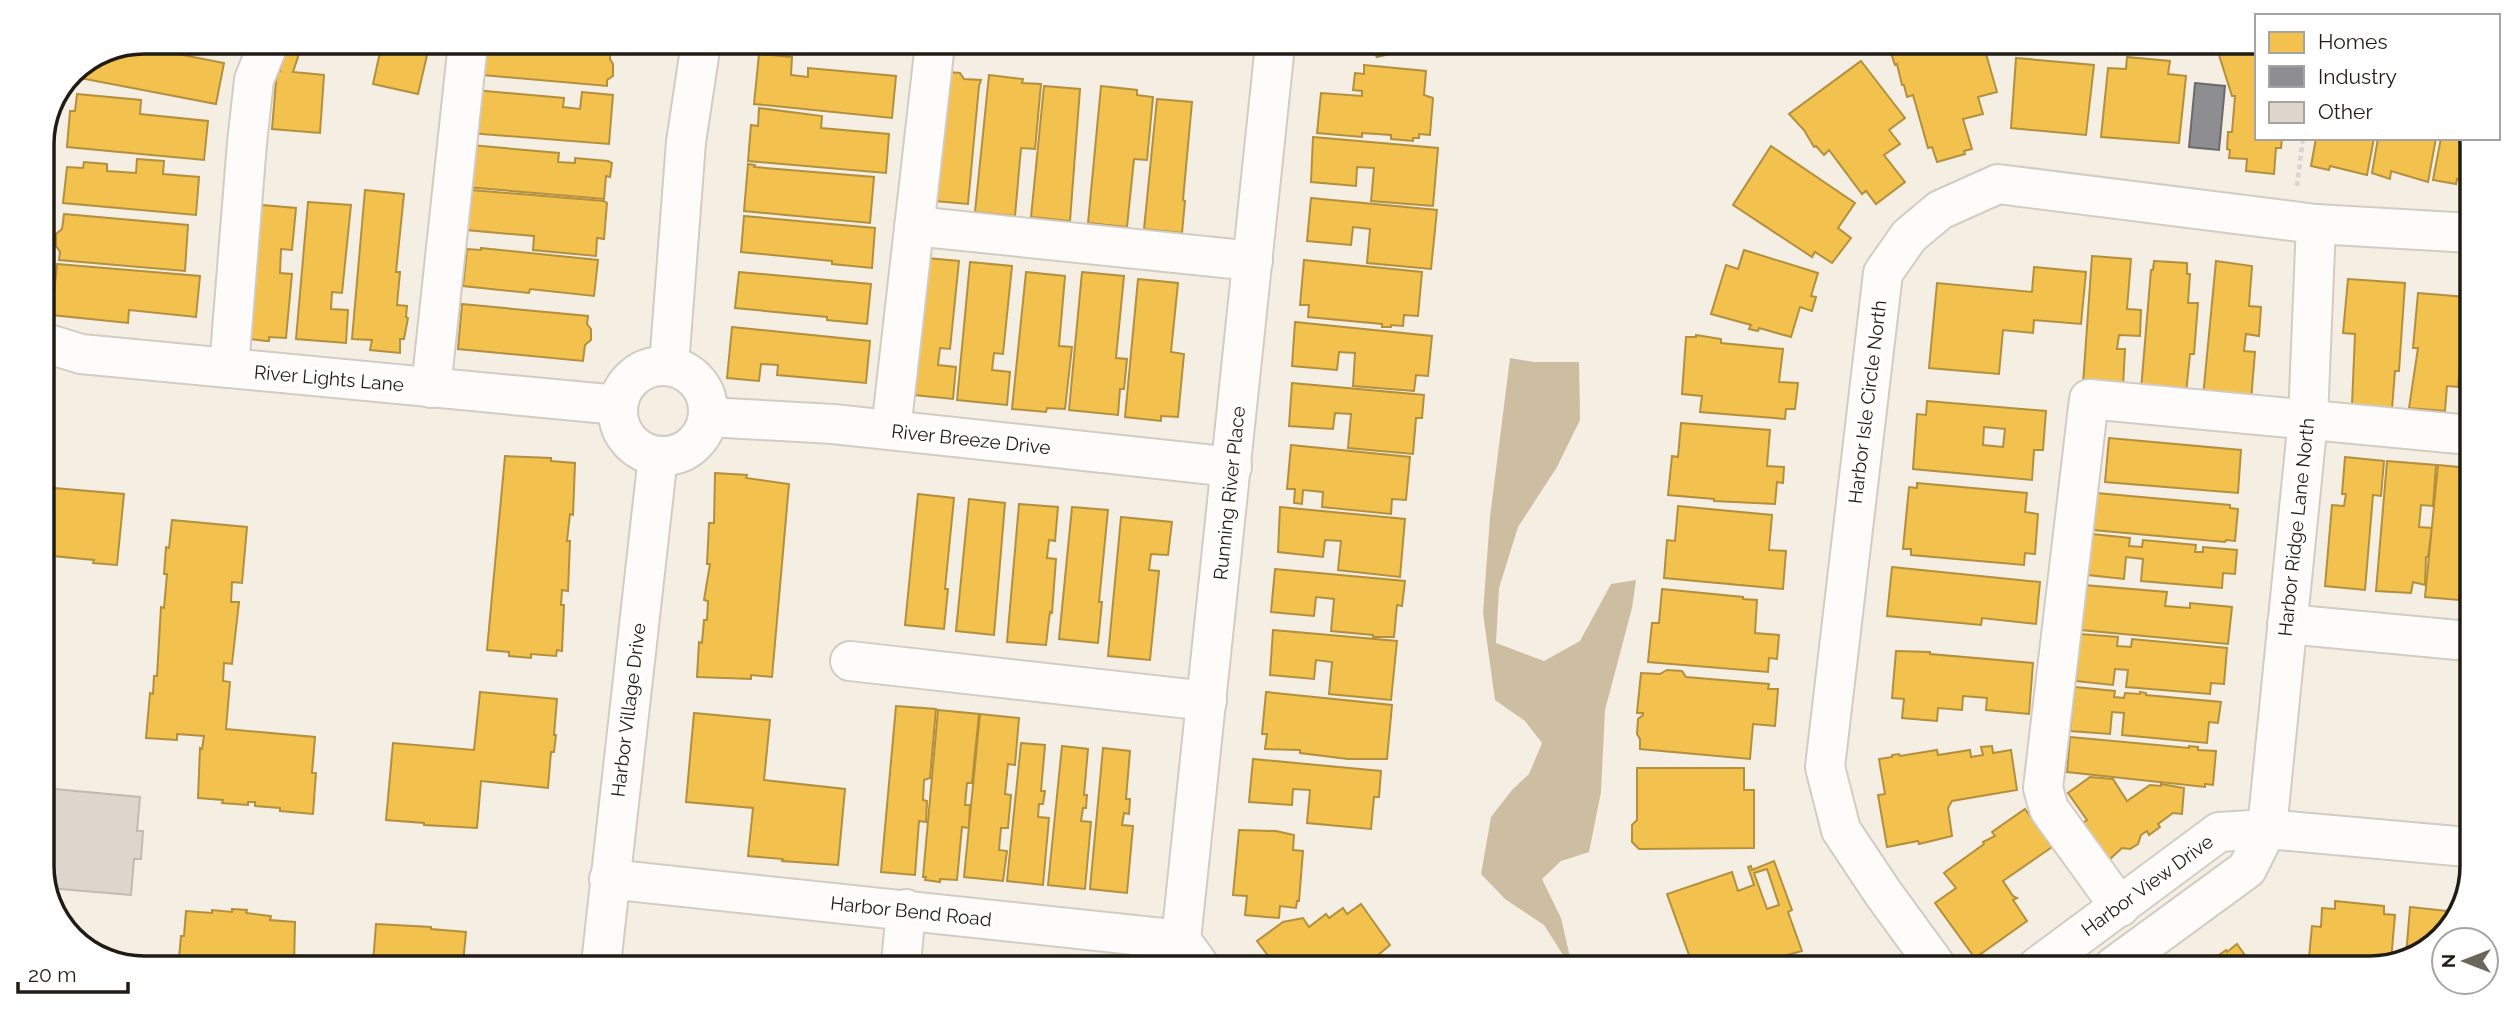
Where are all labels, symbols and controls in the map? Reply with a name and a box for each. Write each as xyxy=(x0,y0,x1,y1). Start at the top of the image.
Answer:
legend xyxy=(2255,14,2500,140)
text: Homes xyxy=(2318,29,2388,54)
text: Industry xyxy=(2318,64,2397,89)
text: Other xyxy=(2318,99,2373,124)
street label: Harbor Isle Circle North xyxy=(1844,299,1890,505)
street label: River Lights Lane xyxy=(253,360,405,396)
street label: Running River Place xyxy=(1209,405,1249,581)
street label: Harbor Ridge Lane North xyxy=(2274,417,2318,637)
street label: River Breeze Drive xyxy=(890,420,1052,458)
street label: Harbor Village Drive xyxy=(606,622,650,798)
street label: Harbor View Drive xyxy=(2077,830,2217,940)
street label: Harbor Bend Road xyxy=(829,892,993,930)
north arrow xyxy=(2430,926,2500,996)
scale bar xyxy=(18,950,128,994)
text: N xyxy=(2437,954,2459,968)
text: 20 m xyxy=(28,962,76,987)

